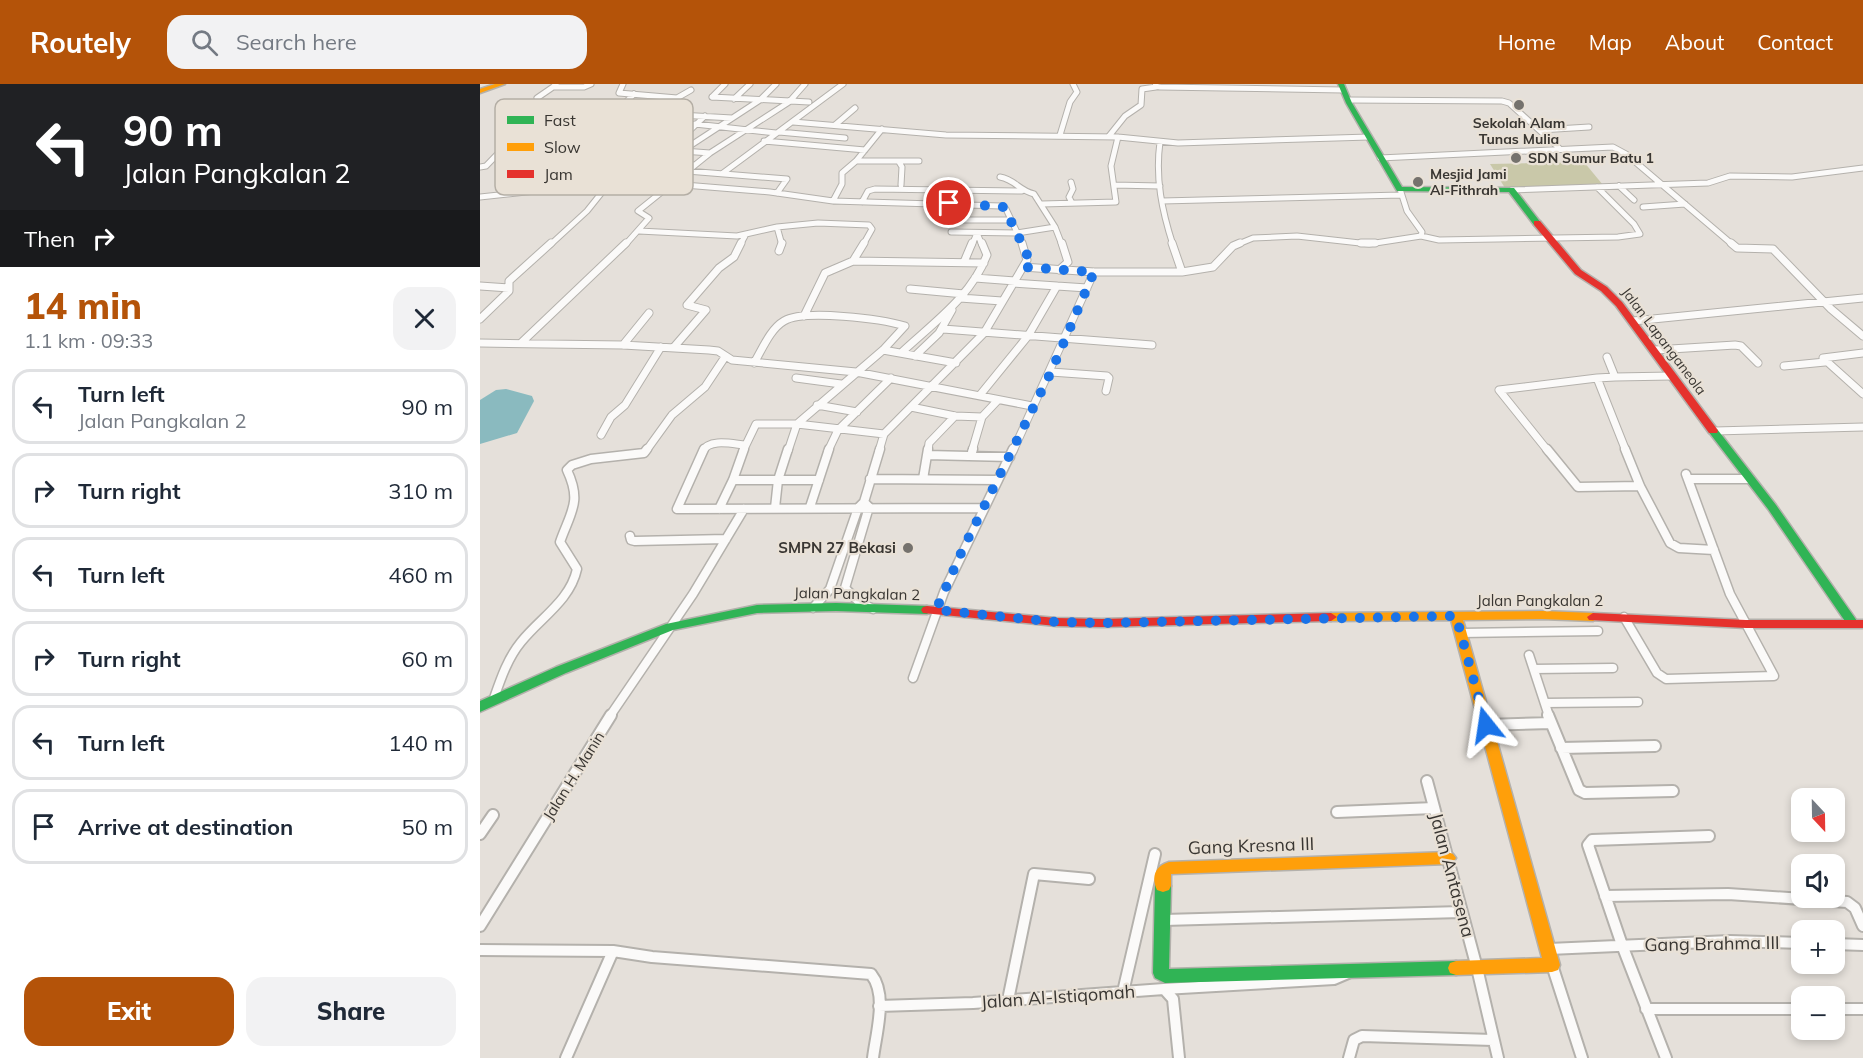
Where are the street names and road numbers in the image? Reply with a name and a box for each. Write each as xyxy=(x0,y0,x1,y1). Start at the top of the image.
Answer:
street label: Jalan Lapanganeola xyxy=(1618,284,1710,398)
street label: Jalan Pangkalan 2 xyxy=(794,583,920,604)
street label: Jalan Pangkalan 2 xyxy=(1477,591,1603,610)
street label: Jalan H. Manin xyxy=(539,728,608,824)
street label: Jalan Antasena xyxy=(1425,810,1480,940)
street label: Gang Kresna III xyxy=(1187,832,1315,859)
street label: Gang Brahma III xyxy=(1644,931,1780,956)
street label: Jalan Al-Istiqomah xyxy=(980,980,1136,1013)

